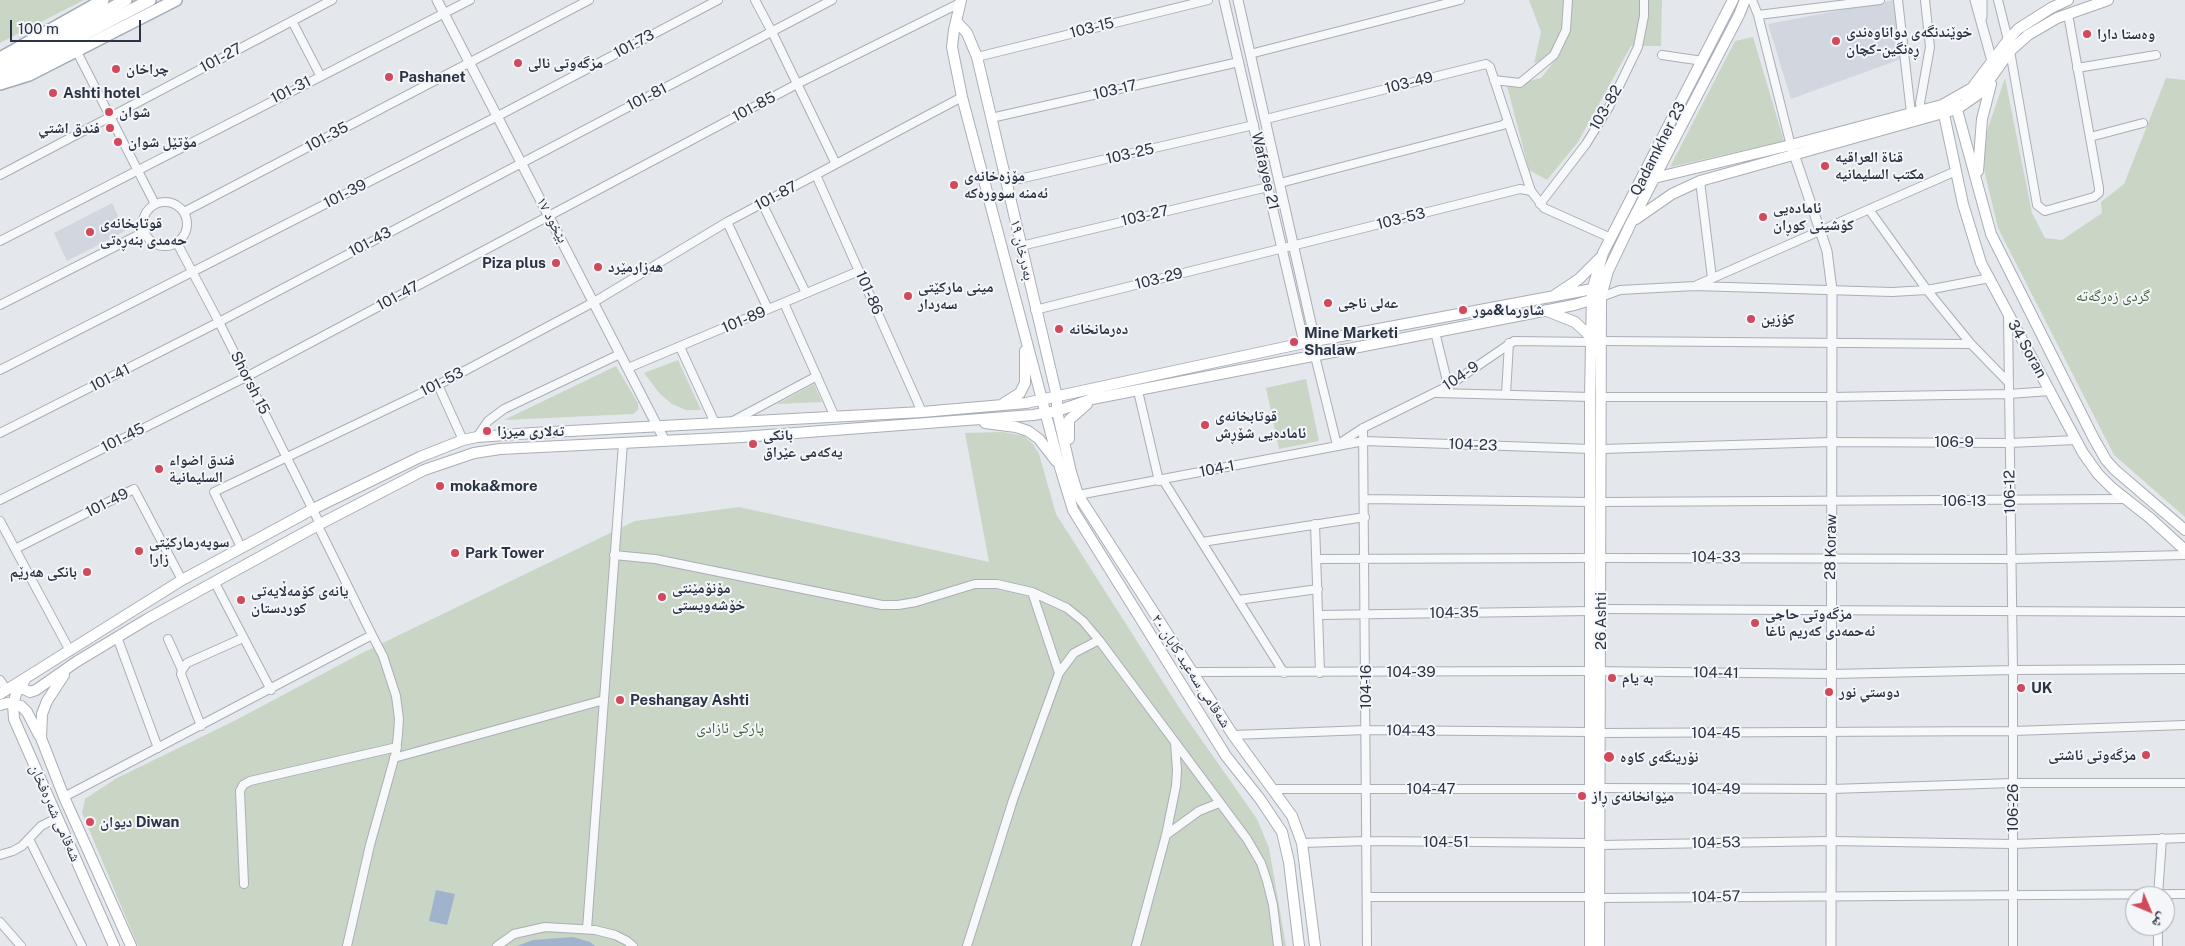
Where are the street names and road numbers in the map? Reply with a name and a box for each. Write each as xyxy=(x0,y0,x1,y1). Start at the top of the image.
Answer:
street label: 103-15 xyxy=(1068,14,1116,42)
street label: 101-73 xyxy=(611,26,657,62)
street label: 101-27 xyxy=(197,39,245,77)
street label: 103-49 xyxy=(1383,68,1435,98)
street label: 101-31 xyxy=(268,72,314,108)
street label: 103-17 xyxy=(1091,76,1139,104)
street label: 101-81 xyxy=(624,79,670,115)
street label: 103-82 xyxy=(1586,82,1626,134)
street label: 101-85 xyxy=(729,88,779,126)
street label: Qadamkher 23 xyxy=(1627,99,1689,199)
street label: 101-35 xyxy=(302,118,352,156)
street label: Wafayee 21 xyxy=(1247,130,1283,212)
street label: 103-25 xyxy=(1104,140,1156,168)
street label: 101-39 xyxy=(321,176,369,212)
street label: 101-87 xyxy=(752,177,800,215)
street label: بێخود ١٧ xyxy=(532,194,572,246)
street label: 103-27 xyxy=(1119,202,1171,230)
street label: 103-53 xyxy=(1375,204,1427,234)
street label: بەدرخان ١٩ xyxy=(1006,218,1038,282)
street label: 101-43 xyxy=(345,223,395,261)
street label: 103-29 xyxy=(1133,264,1185,294)
street label: 101-86 xyxy=(851,268,887,318)
street label: 101-47 xyxy=(374,277,422,315)
street label: 101-89 xyxy=(719,303,769,337)
street label: 34 Soran xyxy=(2004,317,2050,381)
street label: Shorsh 15 xyxy=(226,348,274,418)
street label: 104-9 xyxy=(1440,357,1482,395)
street label: 101-41 xyxy=(87,360,133,396)
street label: 101-53 xyxy=(417,364,467,400)
street label: 101-45 xyxy=(98,420,148,456)
street label: 106-9 xyxy=(1934,433,1974,451)
street label: 104-23 xyxy=(1448,435,1498,455)
street label: 104-1 xyxy=(1198,457,1236,481)
street label: 106-12 xyxy=(2001,470,2019,514)
street label: 101-49 xyxy=(82,485,132,521)
street label: 106-13 xyxy=(1942,492,1986,510)
street label: 28 Koraw xyxy=(1821,514,1841,580)
street label: 104-33 xyxy=(1691,548,1741,566)
street label: 26 Ashti xyxy=(1592,592,1610,650)
street label: 104-35 xyxy=(1429,604,1479,622)
street label: شەقامی سەعید کابان ٢٠ xyxy=(1148,611,1234,731)
street label: 104-39 xyxy=(1386,663,1436,681)
street label: 104-41 xyxy=(1693,664,1739,682)
street label: 104-16 xyxy=(1357,665,1375,709)
street label: 104-43 xyxy=(1386,722,1436,740)
street label: 104-45 xyxy=(1691,724,1741,742)
street label: شەقامی شەرەفخان xyxy=(25,761,85,865)
street label: 104-47 xyxy=(1407,780,1455,798)
street label: 104-49 xyxy=(1691,780,1741,798)
street label: 106-26 xyxy=(2004,784,2022,832)
street label: 104-51 xyxy=(1423,833,1469,851)
street label: 104-53 xyxy=(1691,834,1741,852)
street label: 104-57 xyxy=(1691,888,1741,906)

